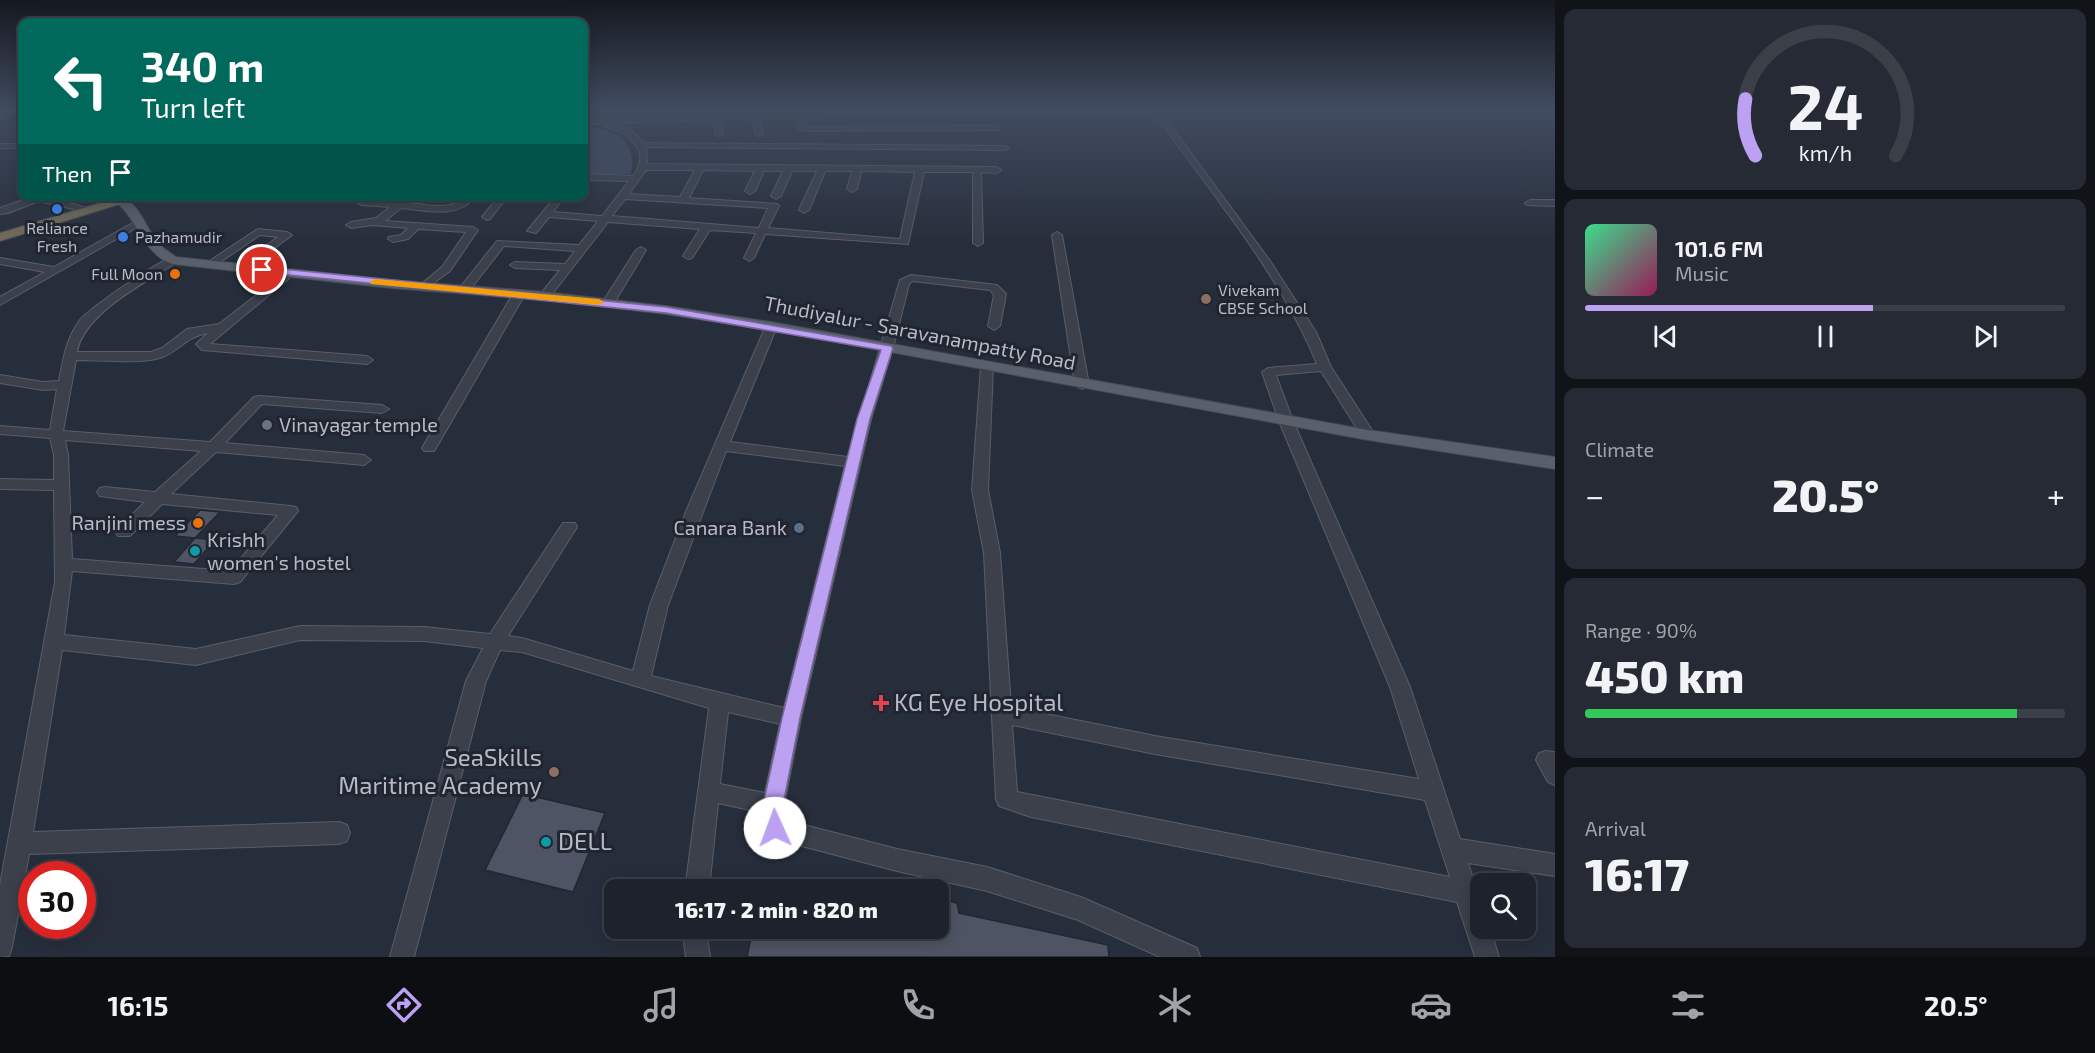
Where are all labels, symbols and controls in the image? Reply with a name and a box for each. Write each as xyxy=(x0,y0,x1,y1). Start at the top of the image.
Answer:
text: 340 m xyxy=(141,40,264,90)
icon: left xyxy=(42,42,120,120)
text: 24 xyxy=(1787,68,1863,143)
text: Turn left xyxy=(141,91,245,123)
text: km/h xyxy=(1798,141,1852,166)
icon: arrive xyxy=(104,156,137,189)
text: Then xyxy=(42,160,92,186)
marker: Reliance Fresh xyxy=(50,202,64,216)
place label: Reliance Fresh xyxy=(26,218,88,255)
place label: Pazhamudir xyxy=(135,227,223,246)
marker: Pazhamudir xyxy=(116,230,130,244)
text: 101.6 FM xyxy=(1675,235,1763,261)
pin xyxy=(236,244,287,295)
icon: arrive xyxy=(245,253,278,286)
text: Music xyxy=(1675,261,1729,285)
place label: Full Moon xyxy=(91,264,163,283)
marker: Full Moon xyxy=(168,267,182,281)
place label: Vivekam CBSE School xyxy=(1218,280,1308,317)
street label: Thudiyalur - Saravanampatty Road xyxy=(762,290,1078,374)
marker: Vivekam CBSE School xyxy=(1199,292,1213,306)
icon: previous xyxy=(1649,320,1682,353)
icon: pause xyxy=(1809,320,1842,353)
icon: next xyxy=(1969,320,2002,353)
place label: Vinayagar temple xyxy=(279,412,438,436)
marker: Vinayagar temple xyxy=(260,418,274,432)
text: Climate xyxy=(1585,437,1654,461)
text: 20.5° xyxy=(1772,467,1879,521)
text: − xyxy=(1585,475,1604,515)
text: + xyxy=(2047,475,2065,515)
place label: Ranjini mess xyxy=(71,510,186,534)
place label: Canara Bank xyxy=(673,515,787,539)
marker: Ranjini mess xyxy=(191,516,205,530)
marker: Canara Bank xyxy=(792,521,806,535)
place label: Krishh women's hostel xyxy=(207,527,351,574)
marker: Krishh women's hostel xyxy=(188,544,202,558)
text: Range · 90% xyxy=(1585,618,1697,642)
text: 450 km xyxy=(1585,648,1744,702)
place label: KG Eye Hospital xyxy=(894,687,1063,716)
marker: KG Eye Hospital xyxy=(872,694,890,712)
place label: SeaSkills Maritime Academy xyxy=(338,742,542,799)
marker: SeaSkills Maritime Academy xyxy=(547,765,561,779)
position arrow xyxy=(743,796,807,860)
text: Arrival xyxy=(1585,816,1646,840)
place label: DELL xyxy=(558,826,612,855)
marker: DELL xyxy=(539,835,553,849)
text: 16:17 xyxy=(1585,846,1689,900)
speed limit sign: 30 xyxy=(18,861,96,939)
map controls xyxy=(1470,873,1536,939)
button: search xyxy=(1470,873,1536,939)
text: 16:17 · 2 min · 820 m xyxy=(675,896,878,922)
icon: directions xyxy=(383,984,425,1026)
icon: music xyxy=(640,984,682,1026)
icon: phone xyxy=(897,984,939,1026)
icon: climate xyxy=(1154,984,1196,1026)
icon: car xyxy=(1410,984,1452,1026)
icon: filters xyxy=(1667,984,1709,1026)
text: 16:15 xyxy=(107,989,169,1021)
text: 20.5° xyxy=(1924,989,1988,1021)

